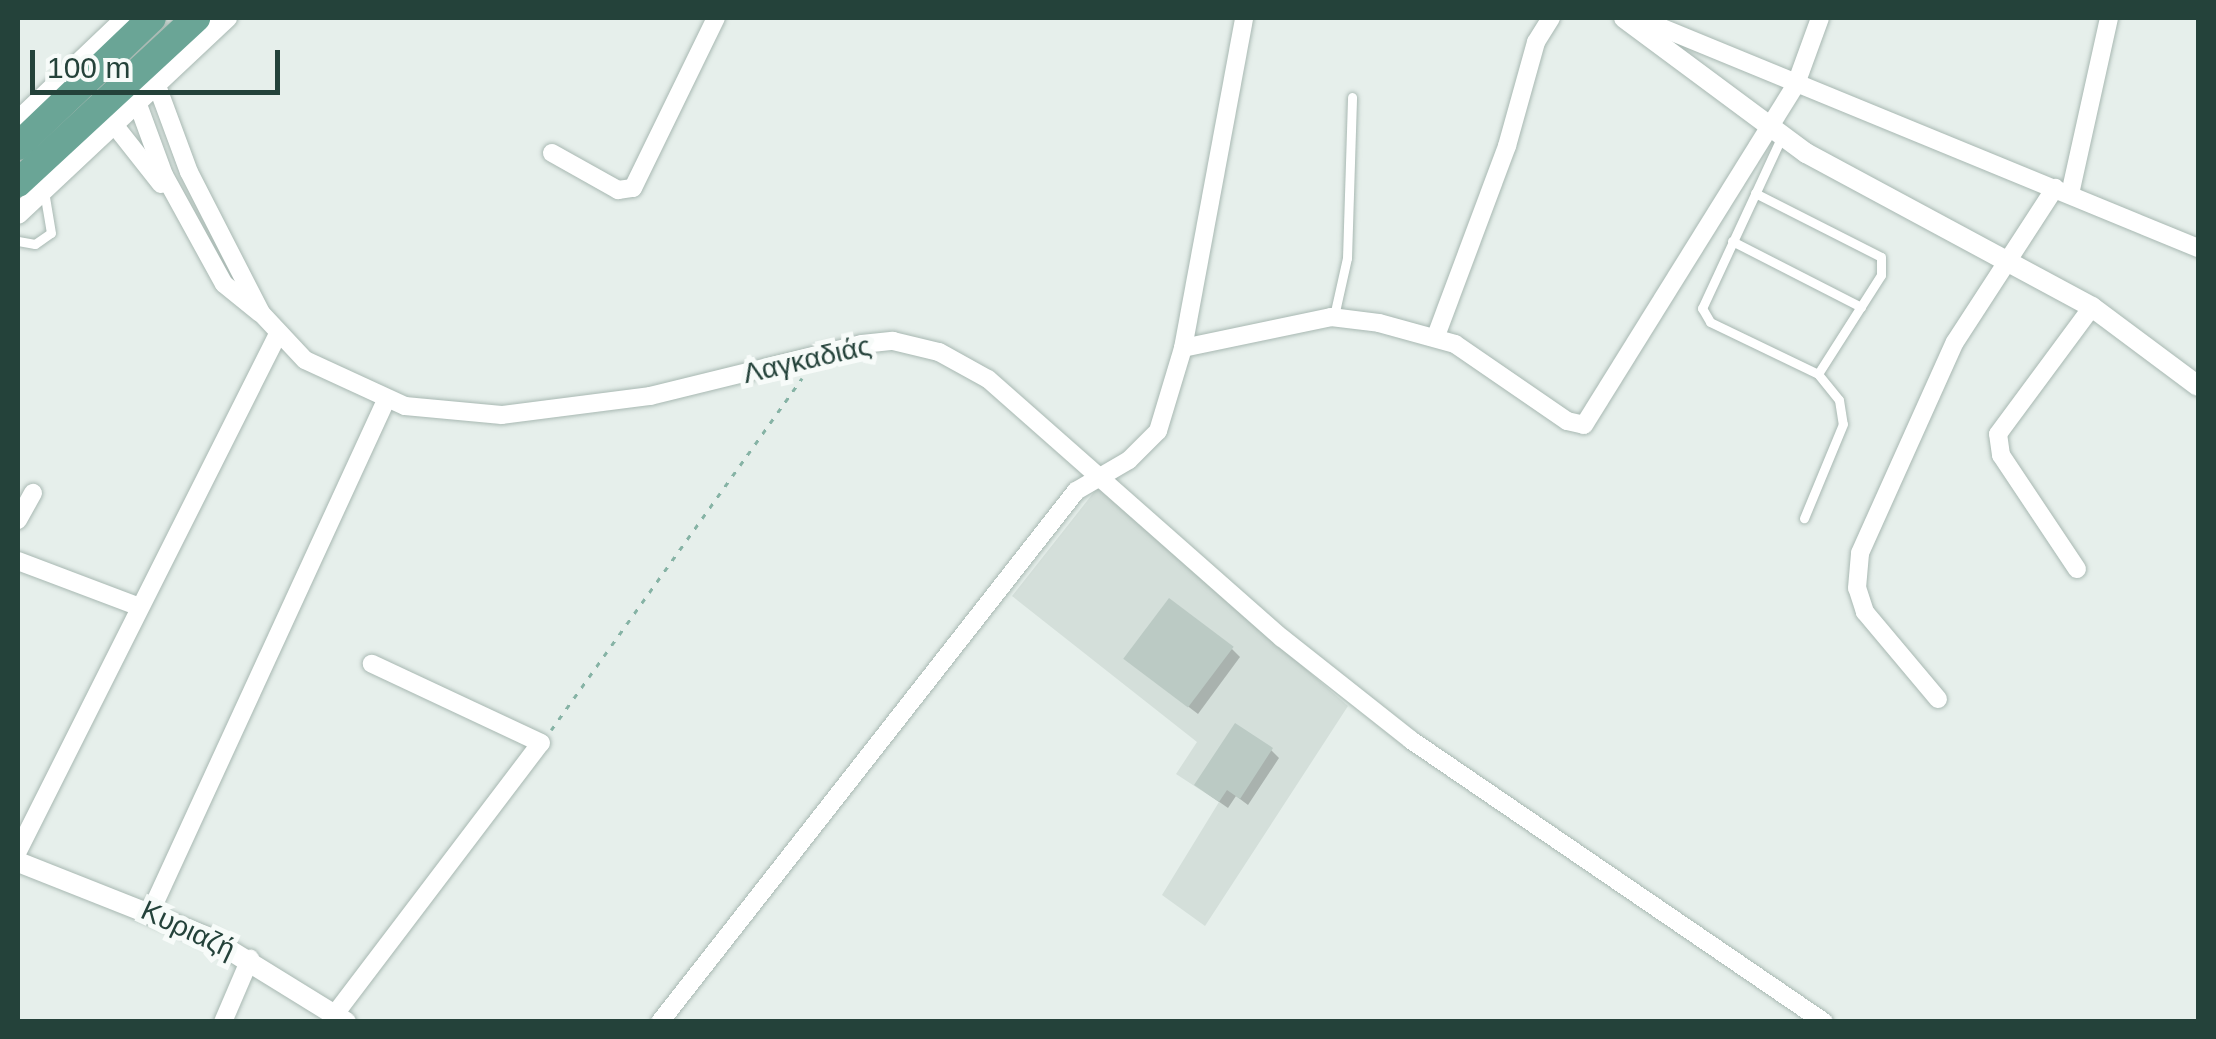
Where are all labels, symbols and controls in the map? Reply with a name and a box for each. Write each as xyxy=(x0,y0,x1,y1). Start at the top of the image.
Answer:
scale bar xyxy=(35,30,285,92)
text: 100 m xyxy=(47,51,130,84)
street label: Λαγκαδιάς xyxy=(740,329,874,391)
street label: Κυριαζή xyxy=(136,894,240,966)

